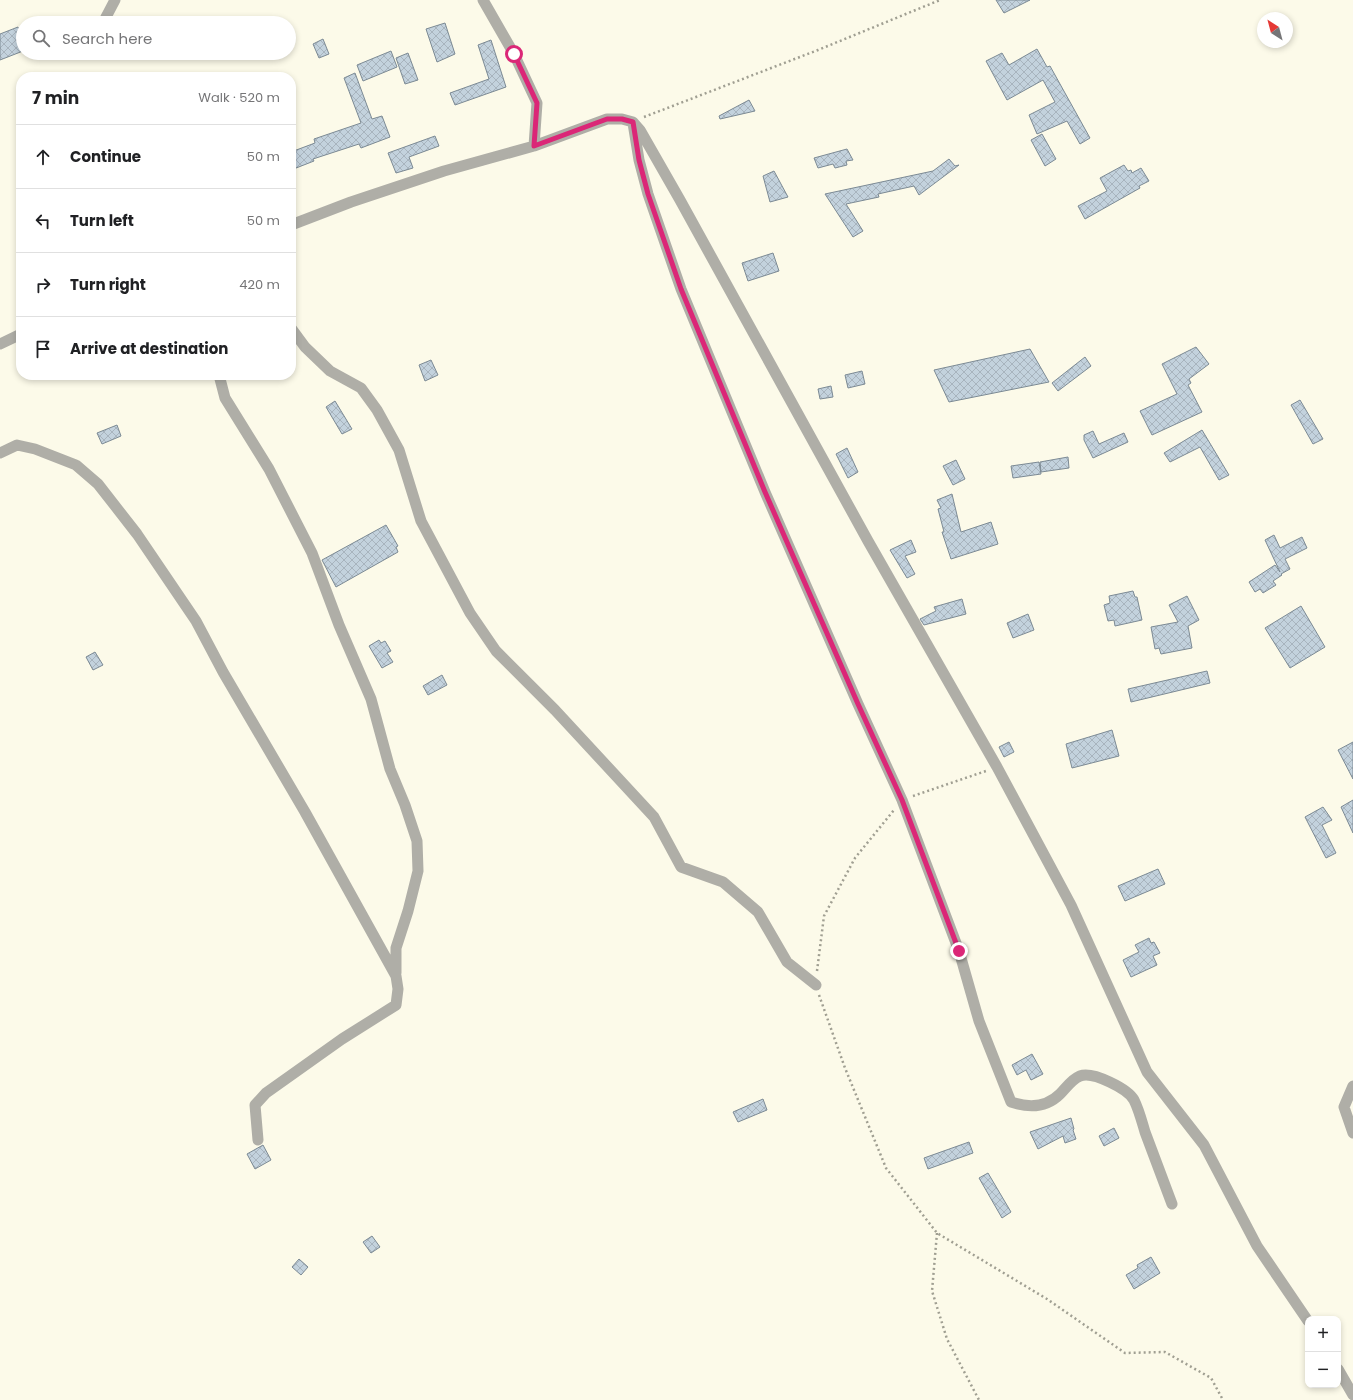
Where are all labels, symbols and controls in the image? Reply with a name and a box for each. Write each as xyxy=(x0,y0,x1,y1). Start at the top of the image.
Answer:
north arrow xyxy=(1257,12,1293,48)
search box xyxy=(16,16,296,60)
icon: search xyxy=(30,27,52,49)
text: Search here xyxy=(62,28,152,49)
route start xyxy=(505,45,523,63)
text: 7 min xyxy=(32,86,79,110)
text: Walk · 520 m xyxy=(198,88,280,107)
icon: ahead xyxy=(32,146,54,168)
text: Continue xyxy=(70,146,141,167)
text: 50 m xyxy=(247,147,280,166)
icon: left xyxy=(32,210,54,232)
text: Turn left xyxy=(70,210,134,231)
text: 50 m xyxy=(247,211,280,230)
icon: right xyxy=(32,274,54,296)
text: Turn right xyxy=(70,274,146,295)
text: 420 m xyxy=(239,275,280,294)
icon: arrive xyxy=(32,338,54,360)
text: Arrive at destination xyxy=(70,338,228,359)
route end xyxy=(950,942,968,960)
map controls xyxy=(1305,1316,1341,1388)
button: + xyxy=(1305,1316,1341,1352)
button: − xyxy=(1305,1352,1341,1388)

